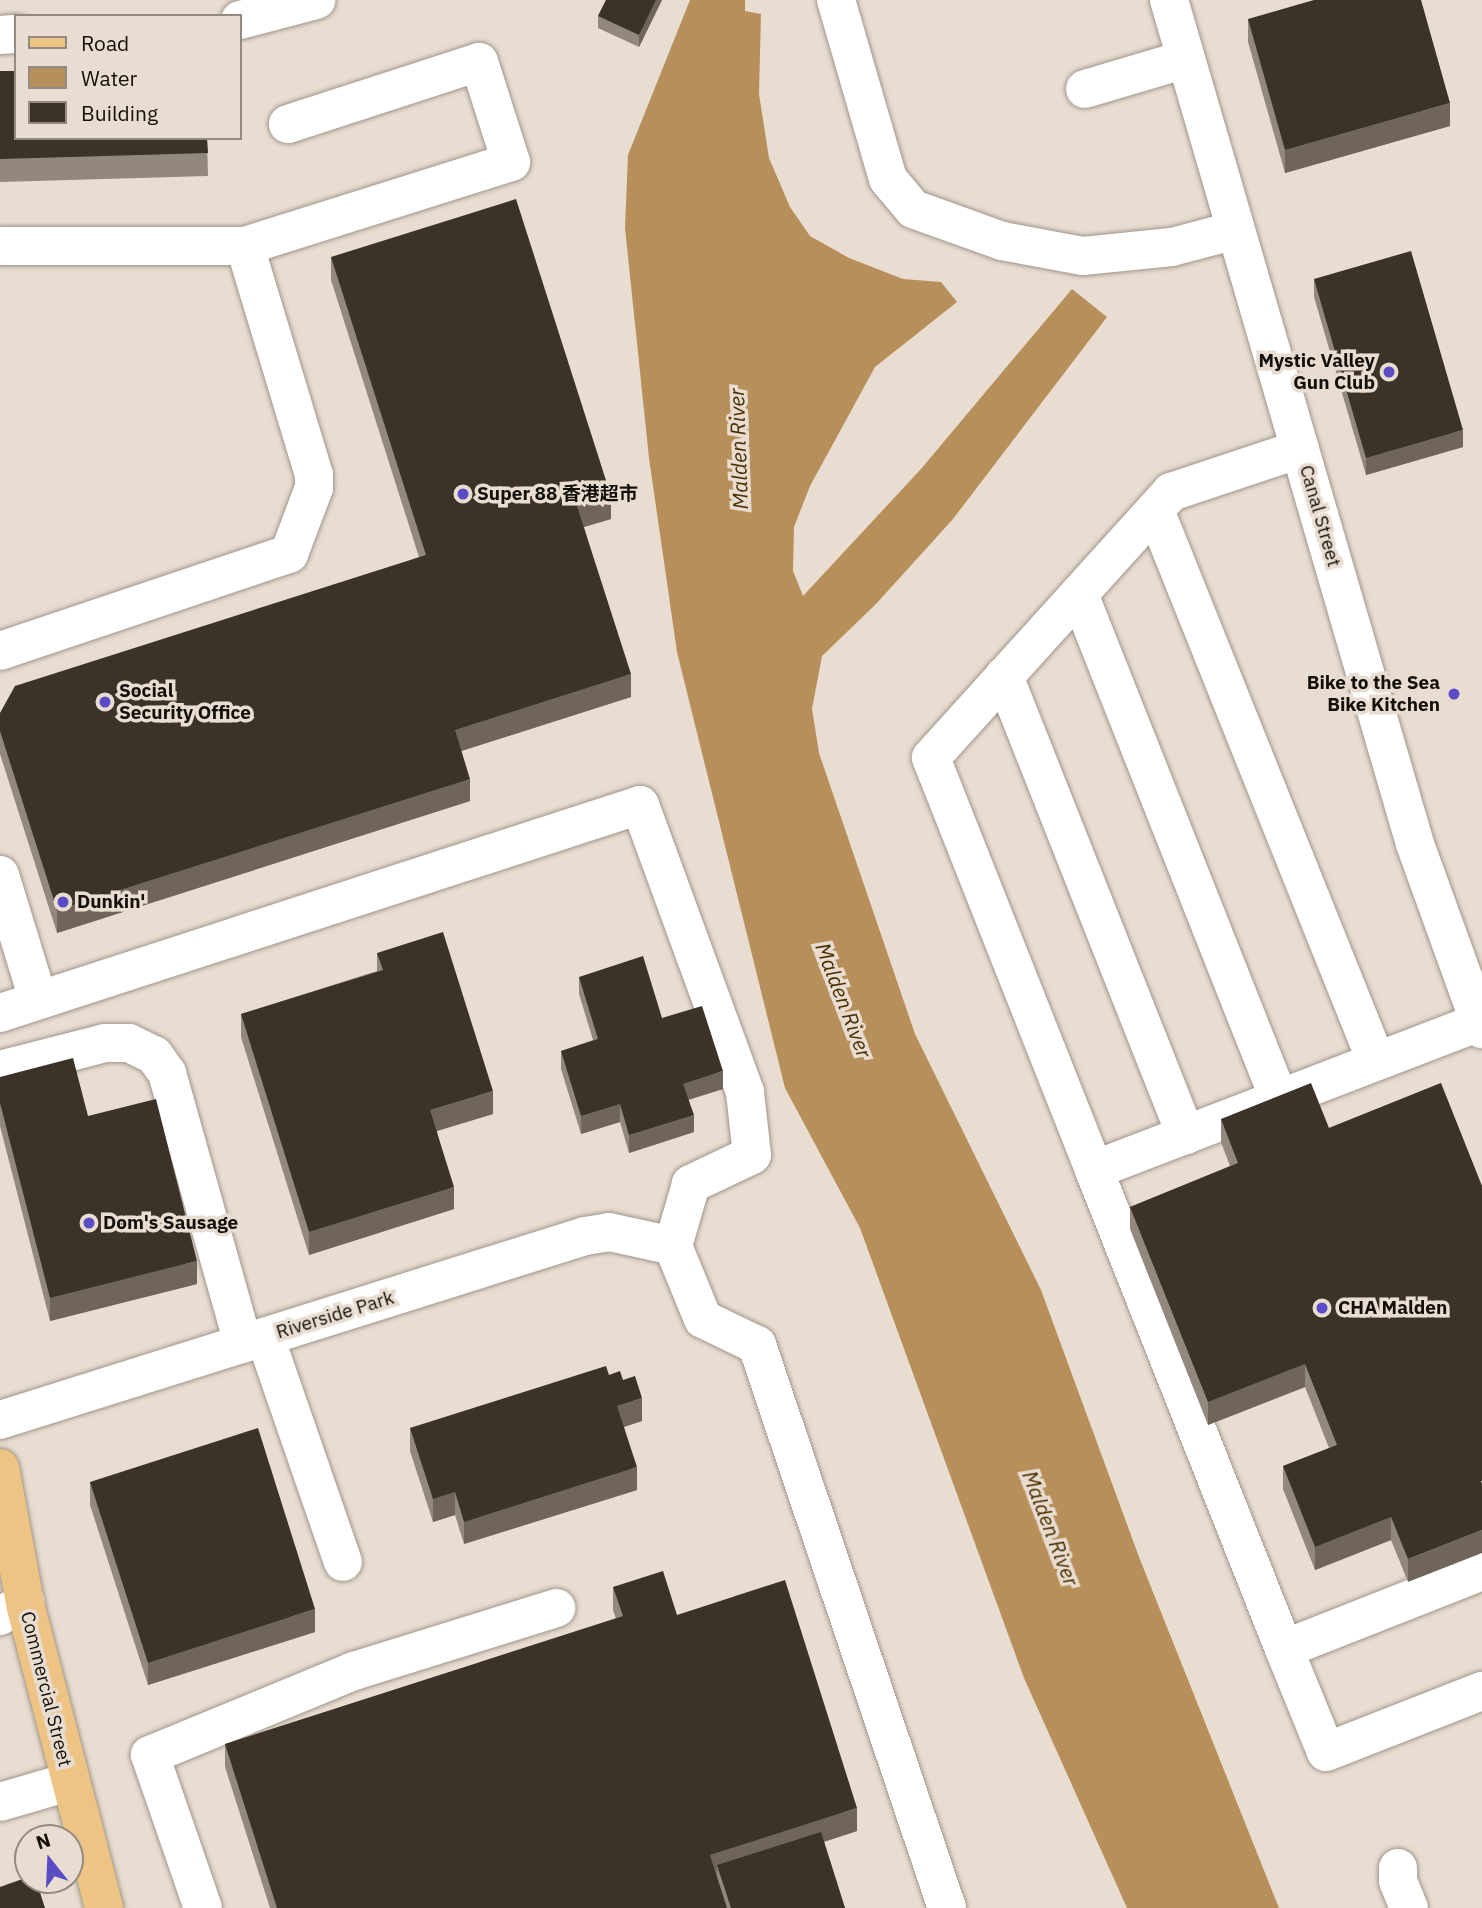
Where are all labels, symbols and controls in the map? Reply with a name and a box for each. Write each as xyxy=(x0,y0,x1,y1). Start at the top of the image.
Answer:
legend xyxy=(14,14,242,140)
text: Road xyxy=(81,29,129,57)
text: Water xyxy=(81,64,137,92)
text: Building xyxy=(81,99,158,127)
place label: Mystic Valley Gun Club xyxy=(1259,350,1375,394)
marker: Mystic Valley Gun Club xyxy=(1381,364,1397,380)
water label: Malden River xyxy=(723,388,753,510)
street label: Canal Street xyxy=(1295,463,1345,569)
place label: Super 88 香港超市 xyxy=(477,483,638,505)
marker: Super 88 香港超市 xyxy=(455,486,471,502)
place label: Bike to the Sea Bike Kitchen xyxy=(1307,672,1440,716)
place label: Social Security Office xyxy=(119,680,251,724)
marker: Bike to the Sea Bike Kitchen xyxy=(1446,686,1462,702)
marker: Social Security Office xyxy=(97,694,113,710)
place label: Dunkin' xyxy=(77,891,145,913)
marker: Dunkin' xyxy=(55,894,71,910)
water label: Malden River xyxy=(811,939,877,1061)
place label: Dom's Sausage xyxy=(103,1212,238,1234)
marker: Dom's Sausage xyxy=(81,1215,97,1231)
street label: Riverside Park xyxy=(273,1286,397,1344)
place label: CHA Malden xyxy=(1338,1297,1447,1319)
marker: CHA Malden xyxy=(1312,1298,1332,1318)
water label: Malden River xyxy=(1018,1467,1084,1589)
street label: Commercial Street xyxy=(16,1609,76,1769)
north arrow xyxy=(14,1824,84,1894)
text: N xyxy=(33,1827,53,1854)

